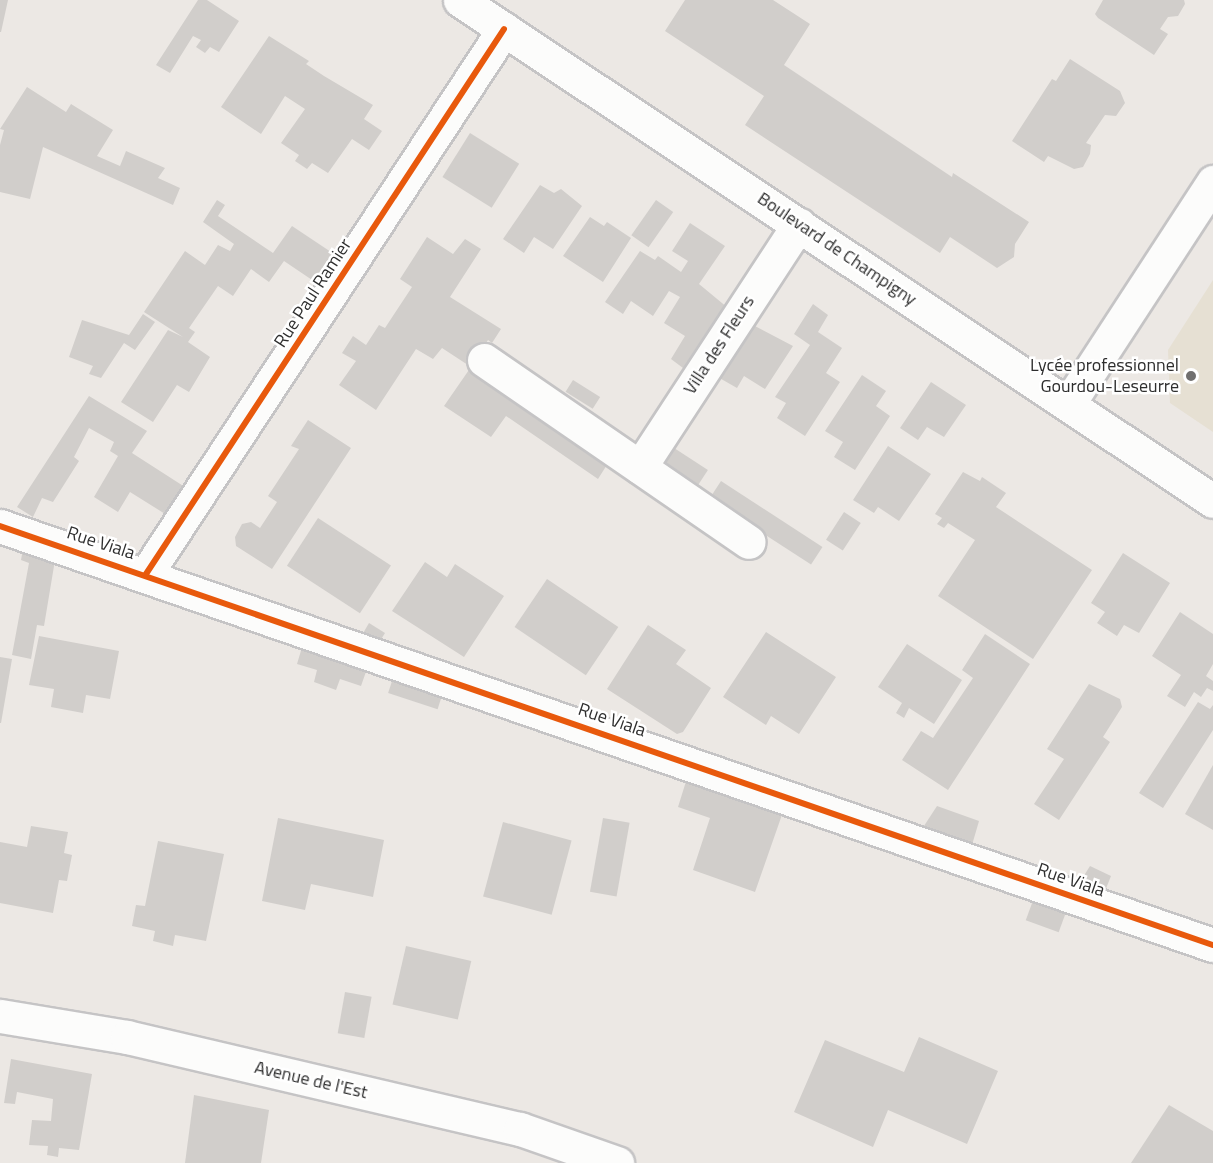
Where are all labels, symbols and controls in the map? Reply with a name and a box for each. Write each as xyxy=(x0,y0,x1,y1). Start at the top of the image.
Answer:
street label: Boulevard de Champigny xyxy=(753,188,921,310)
street label: Rue Paul Ramier xyxy=(270,235,356,351)
street label: Villa des Fleurs xyxy=(679,292,759,398)
place label: Lycée professionnel Gourdou-Leseurre xyxy=(1030,355,1179,398)
marker: Lycée professionnel Gourdou-Leseurre xyxy=(1184,369,1198,383)
street label: Rue Viala xyxy=(64,522,138,564)
street label: Rue Viala xyxy=(575,698,649,742)
street label: Rue Viala xyxy=(1034,858,1108,902)
street label: Avenue de l'Est xyxy=(252,1056,370,1104)

